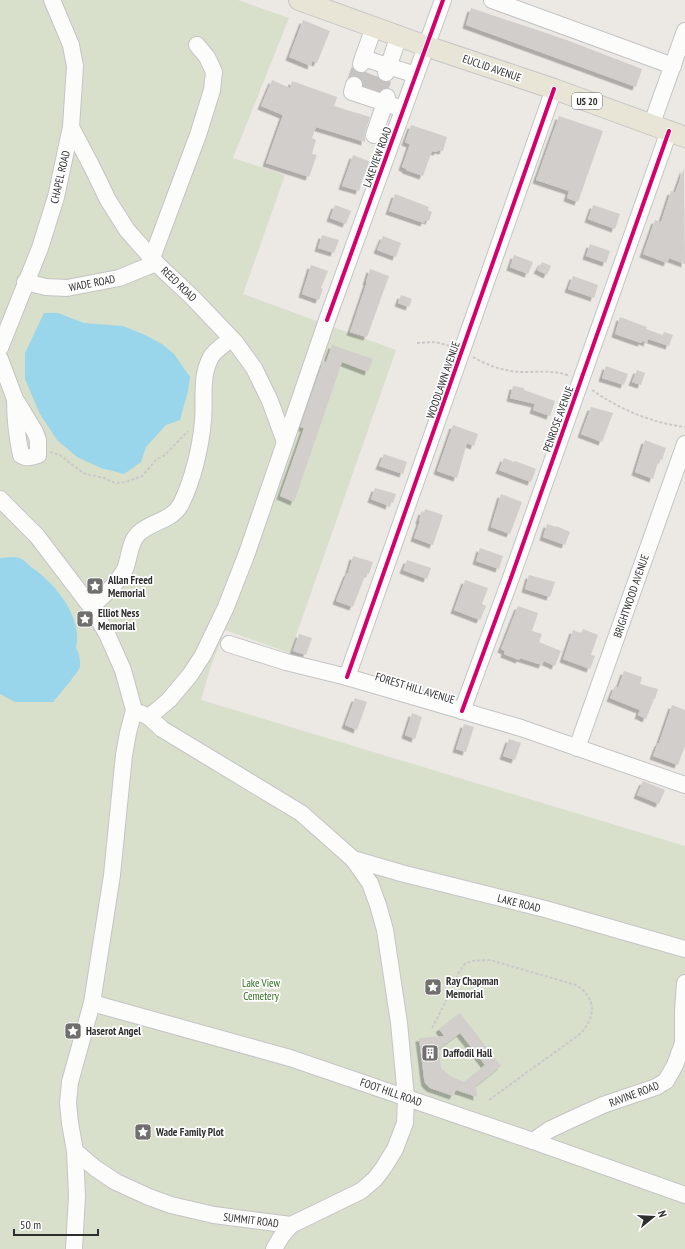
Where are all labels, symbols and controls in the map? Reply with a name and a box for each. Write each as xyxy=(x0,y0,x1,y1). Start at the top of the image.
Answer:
street label: EUCLID AVENUE xyxy=(461,51,524,85)
road number: US 20 xyxy=(572,93,602,109)
street label: LAKEVIEW ROAD xyxy=(360,125,395,189)
street label: CHAPEL ROAD xyxy=(47,149,73,205)
street label: REED ROAD xyxy=(158,263,200,305)
street label: WADE ROAD xyxy=(68,272,117,294)
street label: WOODLAWN AVENUE xyxy=(423,339,463,421)
street label: PENROSE AVENUE xyxy=(540,384,576,454)
street label: BRIGHTWOOD AVENUE xyxy=(610,552,652,640)
place label: Allan Freed Memorial xyxy=(107,573,153,600)
place icon: Allan Freed Memorial xyxy=(85,576,105,596)
place label: Elliot Ness Memorial xyxy=(98,606,139,633)
place icon: Elliot Ness Memorial xyxy=(75,609,95,629)
street label: FOREST HILL AVENUE xyxy=(374,669,457,707)
street label: LAKE ROAD xyxy=(496,891,542,915)
place label: Ray Chapman Memorial xyxy=(446,974,499,1001)
park label: Lake View Cemetery xyxy=(242,976,281,1003)
place icon: Ray Chapman Memorial xyxy=(423,977,443,997)
place icon: Haserot Angel xyxy=(63,1021,83,1041)
place label: Haserot Angel xyxy=(86,1024,141,1038)
building icon: Daffodil Hall xyxy=(420,1043,440,1063)
place label: Daffodil Hall xyxy=(443,1046,493,1060)
street label: FOOT HILL ROAD xyxy=(358,1075,424,1109)
street label: RAVINE ROAD xyxy=(607,1078,661,1110)
place icon: Wade Family Plot xyxy=(133,1122,153,1142)
place label: Wade Family Plot xyxy=(155,1125,225,1139)
north arrow xyxy=(633,1197,673,1237)
text: N xyxy=(655,1209,670,1219)
street label: SUMMIT ROAD xyxy=(223,1210,280,1230)
scale bar xyxy=(14,1211,98,1237)
text: 50 m xyxy=(20,1217,41,1232)

